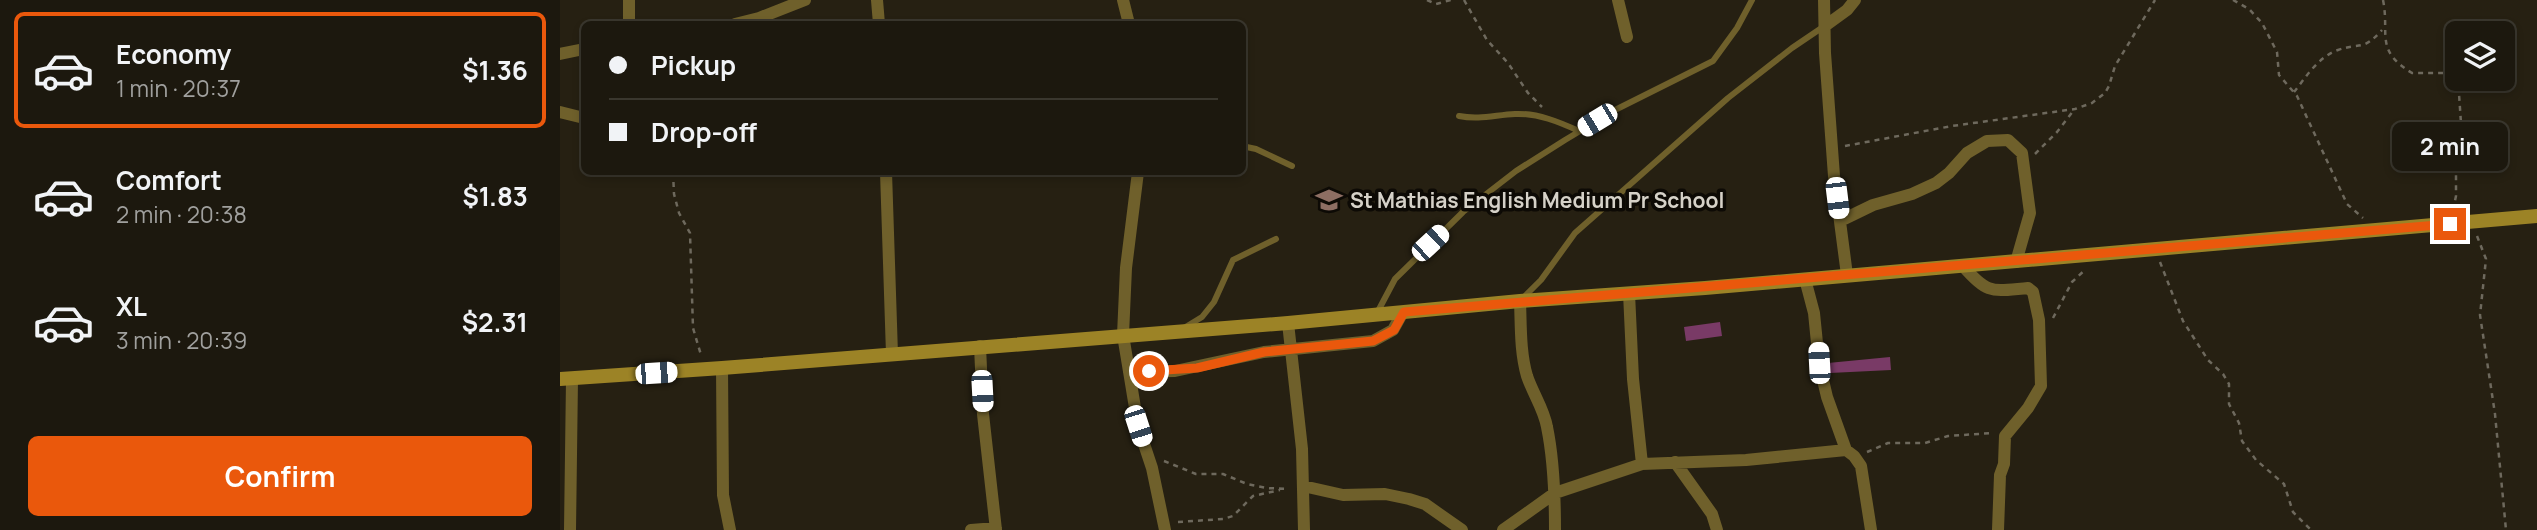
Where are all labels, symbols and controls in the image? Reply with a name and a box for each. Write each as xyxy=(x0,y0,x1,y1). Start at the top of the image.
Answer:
map controls xyxy=(2445,21,2515,91)
button: layers xyxy=(2445,21,2515,91)
text: Economy xyxy=(116,36,231,72)
icon: car xyxy=(32,39,95,102)
text: Pickup xyxy=(651,47,736,83)
text: $1.36 xyxy=(462,52,528,88)
text: 1 min · 20:37 xyxy=(116,72,241,104)
car xyxy=(1574,100,1621,140)
text: Drop-off xyxy=(651,114,757,150)
callout: 2 min xyxy=(2392,122,2508,172)
text: 2 min xyxy=(2420,130,2480,162)
text: Comfort xyxy=(116,162,222,198)
icon: car xyxy=(32,165,95,228)
car xyxy=(1825,176,1850,220)
text: $1.83 xyxy=(462,178,528,214)
school or university icon: St Mathias English Medium Pr School xyxy=(1314,185,1344,215)
place label: St Mathias English Medium Pr School xyxy=(1350,186,1724,214)
text: 2 min · 20:38 xyxy=(116,198,247,230)
route end xyxy=(2434,208,2466,240)
car xyxy=(1408,221,1453,265)
text: XL xyxy=(116,288,147,324)
icon: car xyxy=(32,291,95,354)
text: $2.31 xyxy=(462,304,528,340)
text: 3 min · 20:39 xyxy=(116,324,247,356)
car xyxy=(1808,341,1831,385)
route start xyxy=(1133,355,1165,387)
car xyxy=(635,361,678,385)
car xyxy=(971,369,994,413)
car xyxy=(1122,403,1155,449)
button: Confirm xyxy=(28,436,532,516)

